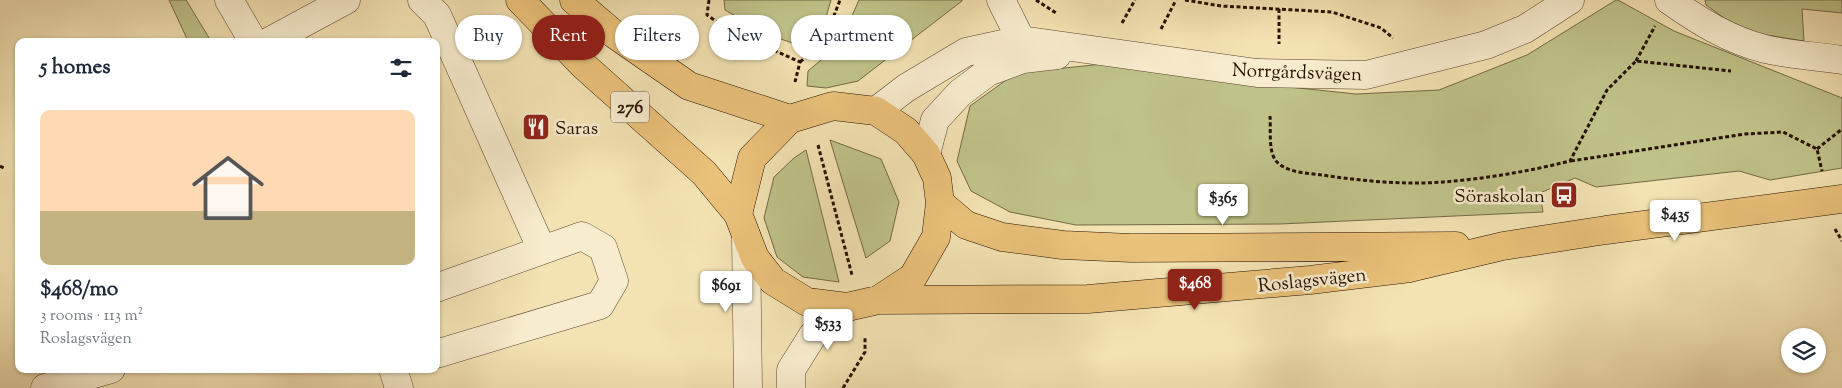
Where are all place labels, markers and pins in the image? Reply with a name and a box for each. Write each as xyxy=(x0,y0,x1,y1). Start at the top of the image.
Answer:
restaurant icon: Saras xyxy=(521,112,551,142)
place label: Saras xyxy=(555,116,598,143)
bus stop icon: Söraskolan xyxy=(1549,180,1579,210)
pin: $365 xyxy=(1193,184,1253,226)
place label: Söraskolan xyxy=(1454,184,1545,211)
pin: $435 xyxy=(1645,200,1705,242)
pin: $468 xyxy=(1165,268,1225,311)
pin: $691 xyxy=(696,270,756,313)
pin: $533 xyxy=(798,308,858,351)

